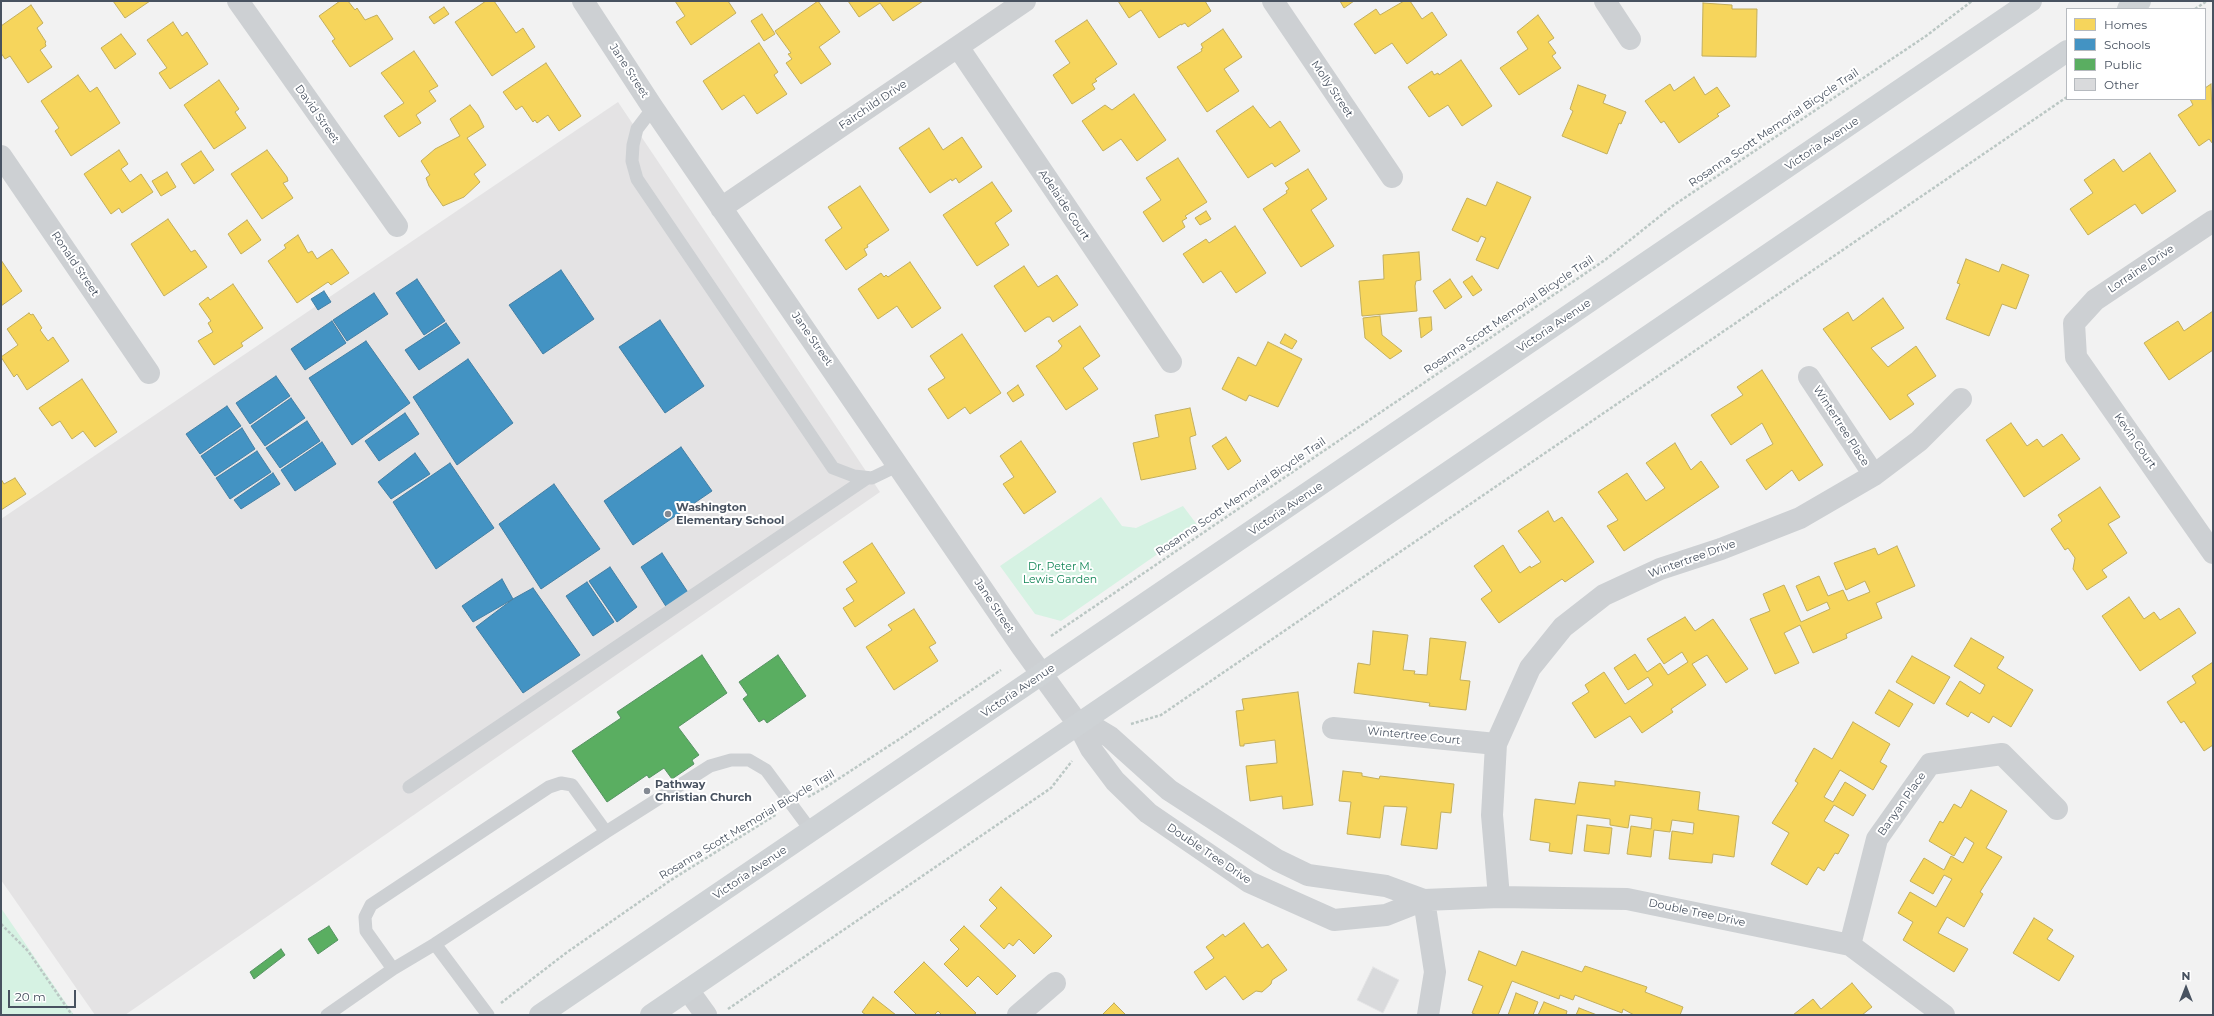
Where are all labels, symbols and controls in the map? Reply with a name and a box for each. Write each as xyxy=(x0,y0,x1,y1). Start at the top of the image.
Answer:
legend xyxy=(2066,8,2206,100)
text: Homes xyxy=(2104,17,2147,32)
text: Schools xyxy=(2104,37,2150,52)
street label: Jane Street xyxy=(607,41,651,101)
text: Public xyxy=(2104,57,2142,72)
street label: Molly Street xyxy=(1308,58,1356,120)
street label: Rosanna Scott Memorial Bicycle Trail xyxy=(1687,66,1861,190)
street label: Fairchild Drive xyxy=(837,77,909,133)
text: Other xyxy=(2104,77,2139,92)
street label: David Street xyxy=(292,82,342,146)
street label: Victoria Avenue xyxy=(1783,114,1861,174)
street label: Adelaide Court xyxy=(1036,167,1092,243)
street label: Ronald Street xyxy=(48,229,102,299)
street label: Lorraine Drive xyxy=(2105,242,2177,296)
street label: Rosanna Scott Memorial Bicycle Trail xyxy=(1422,253,1596,377)
street label: Victoria Avenue xyxy=(1515,296,1593,356)
street label: Jane Street xyxy=(789,310,835,368)
street label: Wintertree Place xyxy=(1810,383,1872,469)
street label: Kevin Court xyxy=(2111,411,2159,471)
street label: Rosanna Scott Memorial Bicycle Trail xyxy=(1154,435,1328,559)
street label: Victoria Avenue xyxy=(1247,479,1325,539)
place label: Washington Elementary School xyxy=(676,501,784,527)
marker: Washington Elementary School xyxy=(663,509,673,519)
street label: Wintertree Drive xyxy=(1647,537,1737,581)
park label: Dr. Peter M. Lewis Garden xyxy=(1023,560,1097,586)
street label: Jane Street xyxy=(971,577,1017,635)
street label: Victoria Avenue xyxy=(979,661,1057,721)
street label: Wintertree Court xyxy=(1367,725,1461,747)
street label: Rosanna Scott Memorial Bicycle Trail xyxy=(657,767,837,883)
street label: Banyan Place xyxy=(1875,770,1929,838)
place label: Pathway Christian Church xyxy=(655,778,752,804)
marker: Pathway Christian Church xyxy=(642,786,652,796)
street label: Double Tree Drive xyxy=(1164,821,1254,887)
street label: Victoria Avenue xyxy=(711,843,789,903)
street label: Double Tree Drive xyxy=(1647,896,1747,930)
north arrow xyxy=(2166,968,2206,1008)
text: N xyxy=(2182,969,2190,983)
scale bar xyxy=(10,982,78,1008)
text: 20 m xyxy=(15,989,46,1004)

